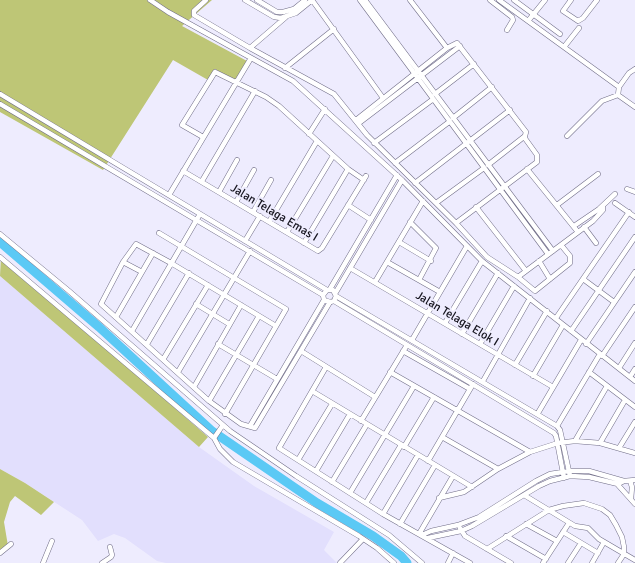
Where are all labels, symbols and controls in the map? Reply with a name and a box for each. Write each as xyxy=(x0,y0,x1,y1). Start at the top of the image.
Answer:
street label: Jalan Telaga Emas I xyxy=(228,181,320,245)
street label: Jalan Telaga Elok I xyxy=(413,289,501,349)

